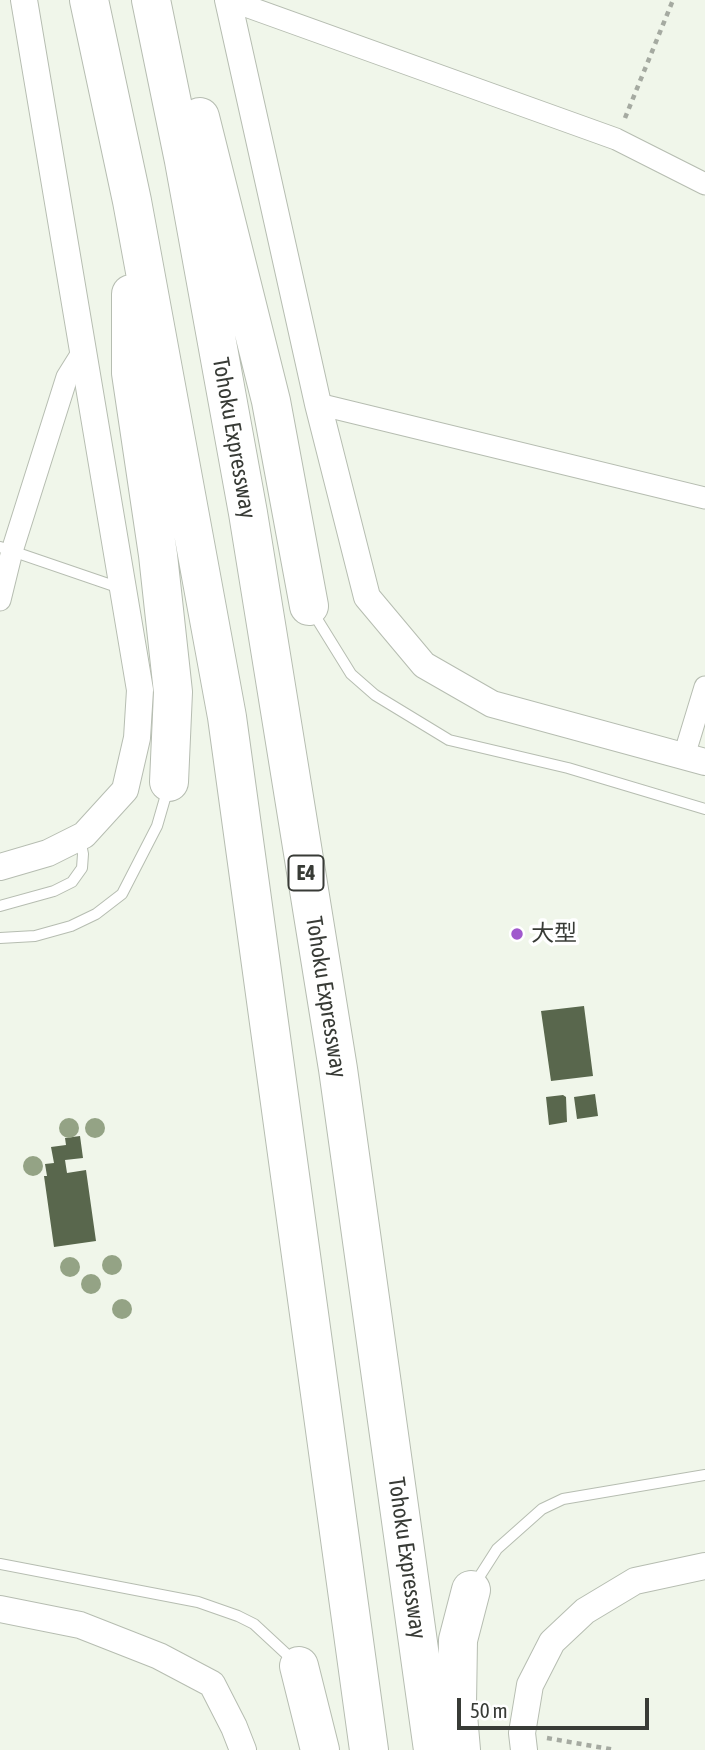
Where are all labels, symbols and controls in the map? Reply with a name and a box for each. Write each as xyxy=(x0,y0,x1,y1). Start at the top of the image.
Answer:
street label: Tohoku Expressway xyxy=(206,355,262,521)
road number: E4 xyxy=(288,856,324,890)
street label: Tohoku Expressway xyxy=(300,914,352,1080)
place label: 大型 xyxy=(531,920,577,948)
marker: 大型 xyxy=(509,926,525,942)
street label: Tohoku Expressway xyxy=(382,1475,432,1641)
scale bar xyxy=(460,1684,652,1728)
text: 50 m xyxy=(470,1698,508,1722)

